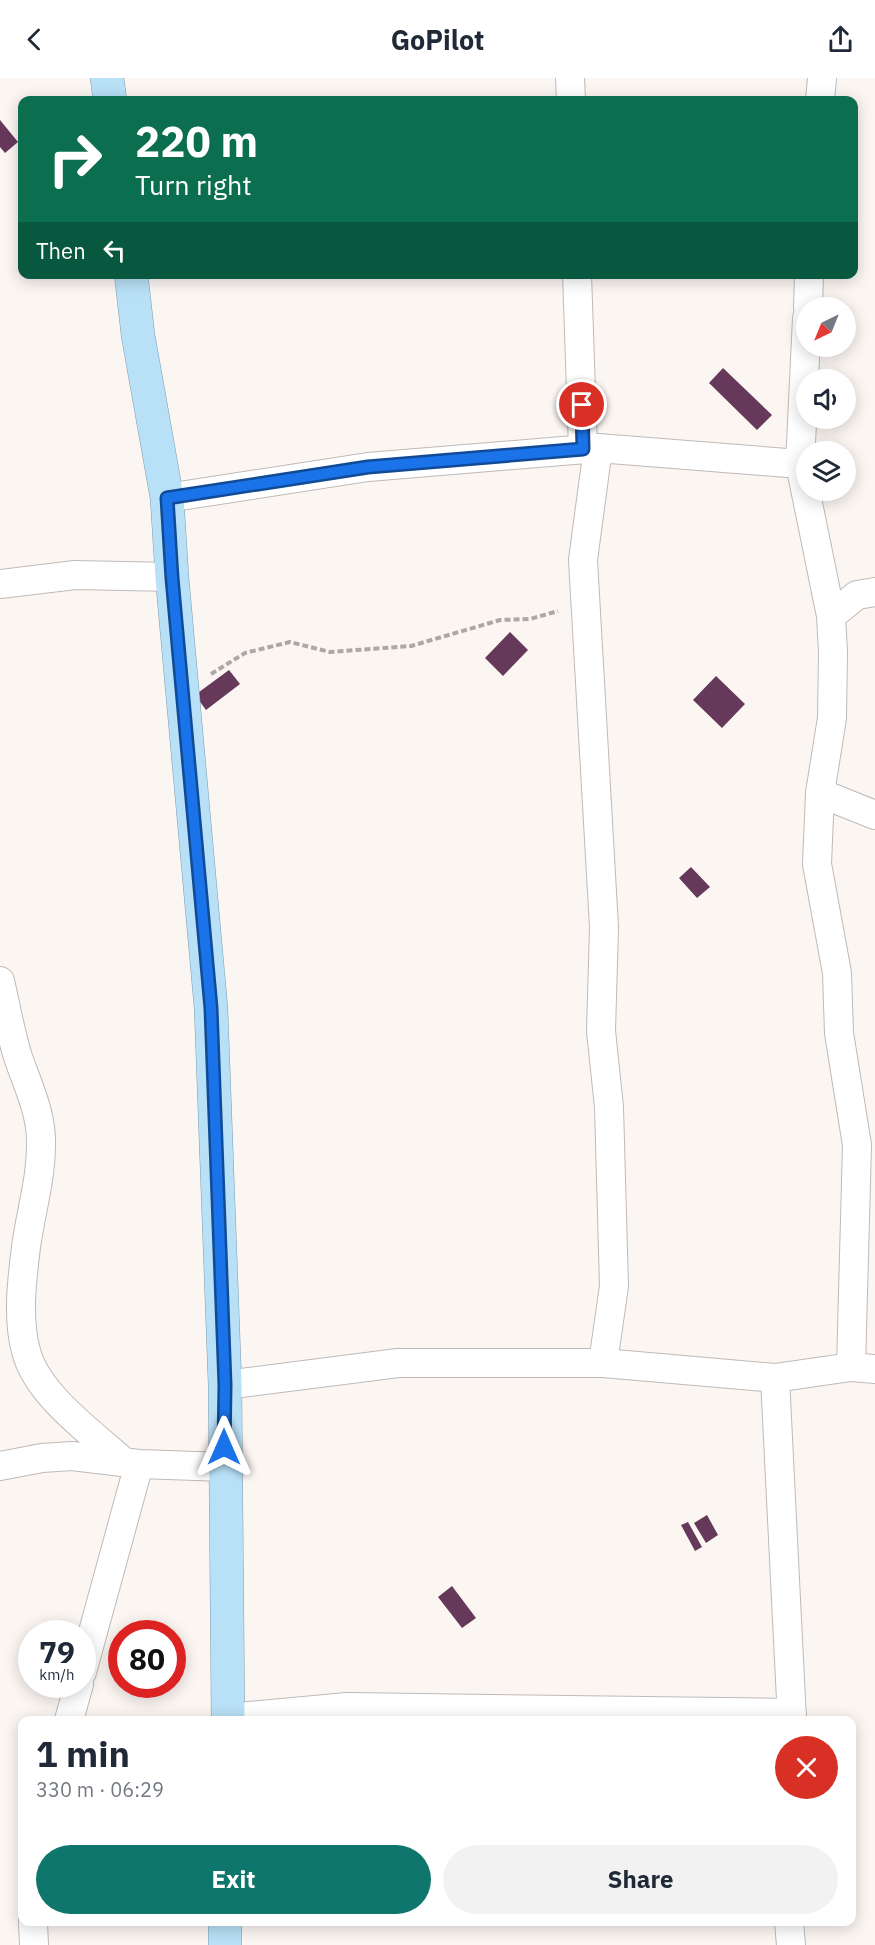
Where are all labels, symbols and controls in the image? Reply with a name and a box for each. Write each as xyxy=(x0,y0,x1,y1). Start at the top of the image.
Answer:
text: GoPilot xyxy=(391,22,484,57)
icon: back xyxy=(18,23,51,56)
icon: share xyxy=(824,23,857,56)
text: 220 m xyxy=(135,114,258,169)
icon: right xyxy=(36,120,114,198)
text: Turn right xyxy=(135,167,252,202)
icon: left xyxy=(98,234,131,267)
text: Then xyxy=(36,236,86,265)
north arrow xyxy=(796,297,856,357)
map controls xyxy=(796,297,856,501)
button: sound xyxy=(796,369,856,429)
pin xyxy=(556,379,607,430)
icon: arrive xyxy=(565,388,598,421)
button: layers xyxy=(796,441,856,501)
position arrow xyxy=(192,1415,256,1479)
speed limit sign: 80 xyxy=(108,1620,186,1698)
text: 79 xyxy=(39,1632,75,1671)
text: km/h xyxy=(39,1665,75,1684)
text: 1 min xyxy=(36,1730,130,1777)
button: close xyxy=(775,1736,838,1799)
text: 330 m · 06:29 xyxy=(36,1776,164,1803)
button: Exit xyxy=(36,1845,431,1914)
button: Share xyxy=(443,1845,838,1914)

